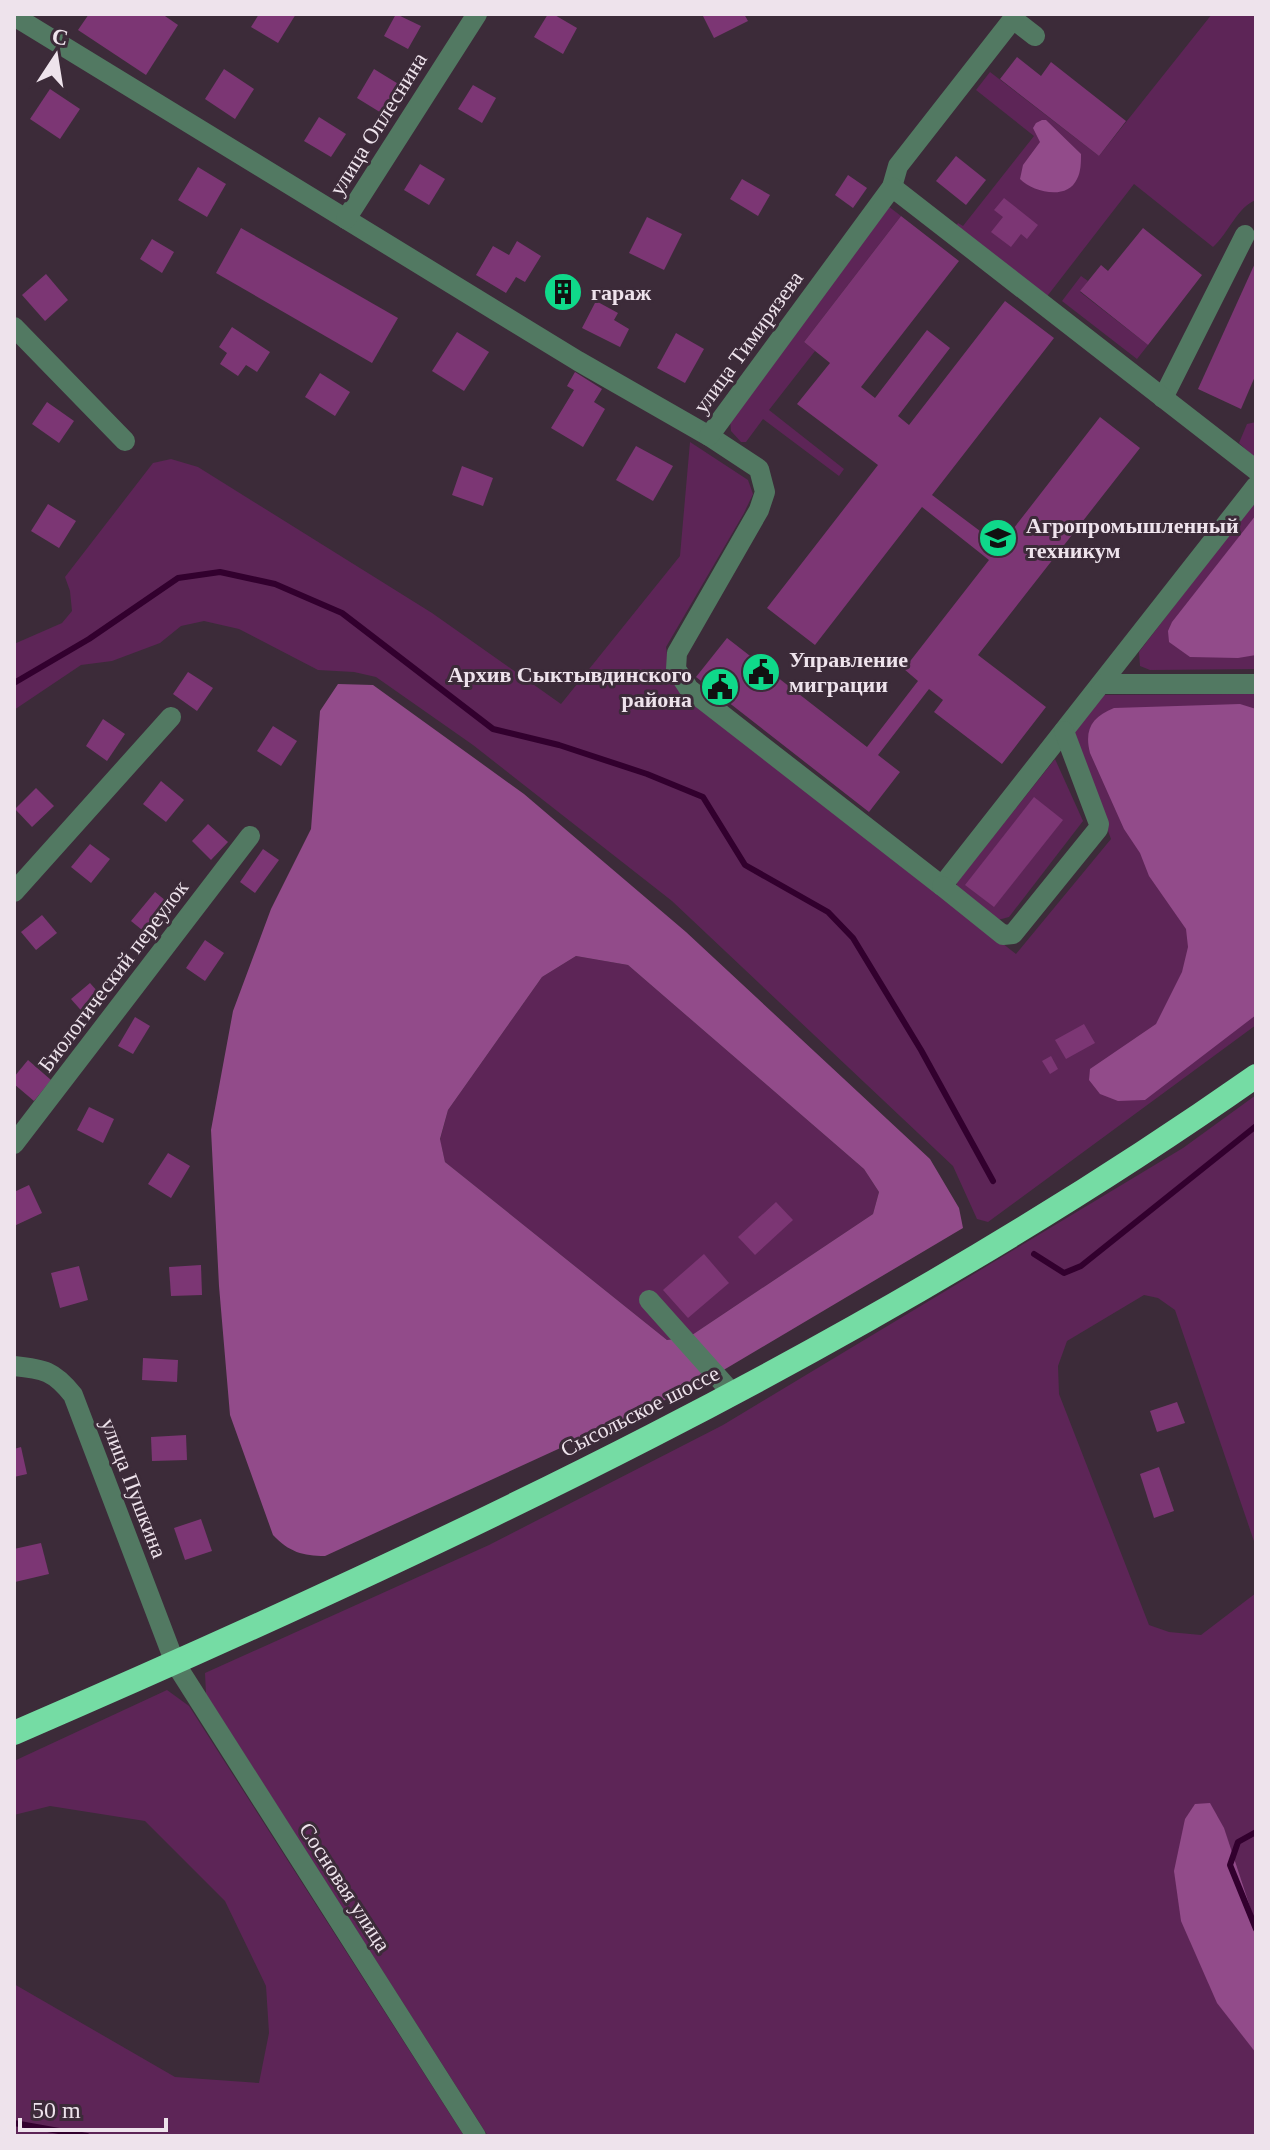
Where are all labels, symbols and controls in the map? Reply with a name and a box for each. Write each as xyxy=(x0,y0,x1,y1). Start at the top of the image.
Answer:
north arrow xyxy=(16,16,96,96)
text: С xyxy=(50,23,70,51)
street label: улица Оплеснина xyxy=(324,48,432,200)
street label: улица Тимирязева xyxy=(688,266,808,418)
building icon: гараж xyxy=(542,271,584,313)
place label: гараж xyxy=(591,280,651,305)
place label: Агропромышленный техникум xyxy=(1026,513,1239,563)
school or university icon: Агропромышленный техникум xyxy=(977,517,1019,559)
place label: Управление миграции xyxy=(789,647,908,697)
public building icon: Управление миграции xyxy=(740,651,782,693)
place label: Архив Сыктывдинского района xyxy=(448,662,692,712)
public building icon: Архив Сыктывдинского района xyxy=(699,666,741,708)
street label: Биологический переулок xyxy=(33,875,193,1077)
street label: Сысольское шоссе xyxy=(556,1360,724,1462)
street label: улица Пушкина xyxy=(96,1415,172,1562)
street label: Сосновая улица xyxy=(294,1818,396,1956)
scale bar xyxy=(20,2082,166,2132)
text: 50 m xyxy=(32,2097,81,2123)

